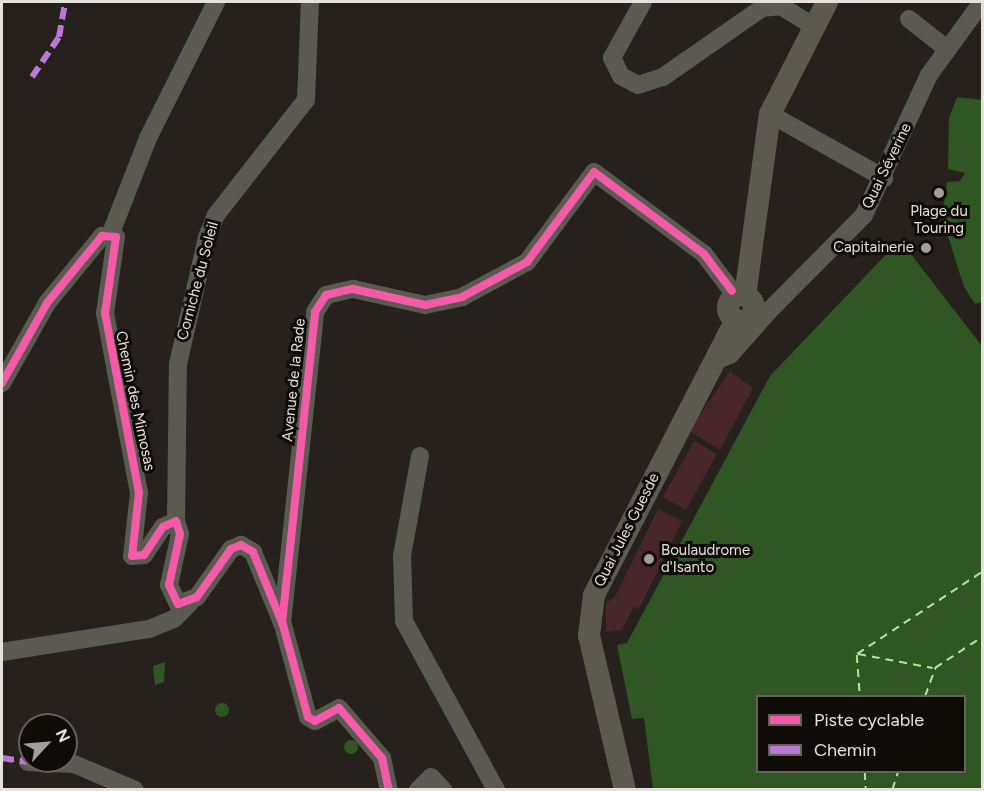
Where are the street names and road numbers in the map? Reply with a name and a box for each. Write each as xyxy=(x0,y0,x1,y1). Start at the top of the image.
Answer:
street label: Quai Séverine xyxy=(859,120,915,212)
street label: Corniche du Soleil xyxy=(174,220,222,342)
street label: Avenue de la Rade xyxy=(279,318,309,442)
street label: Chemin des Mimosas xyxy=(111,329,159,473)
street label: Quai Jules Guesde xyxy=(591,470,663,590)

